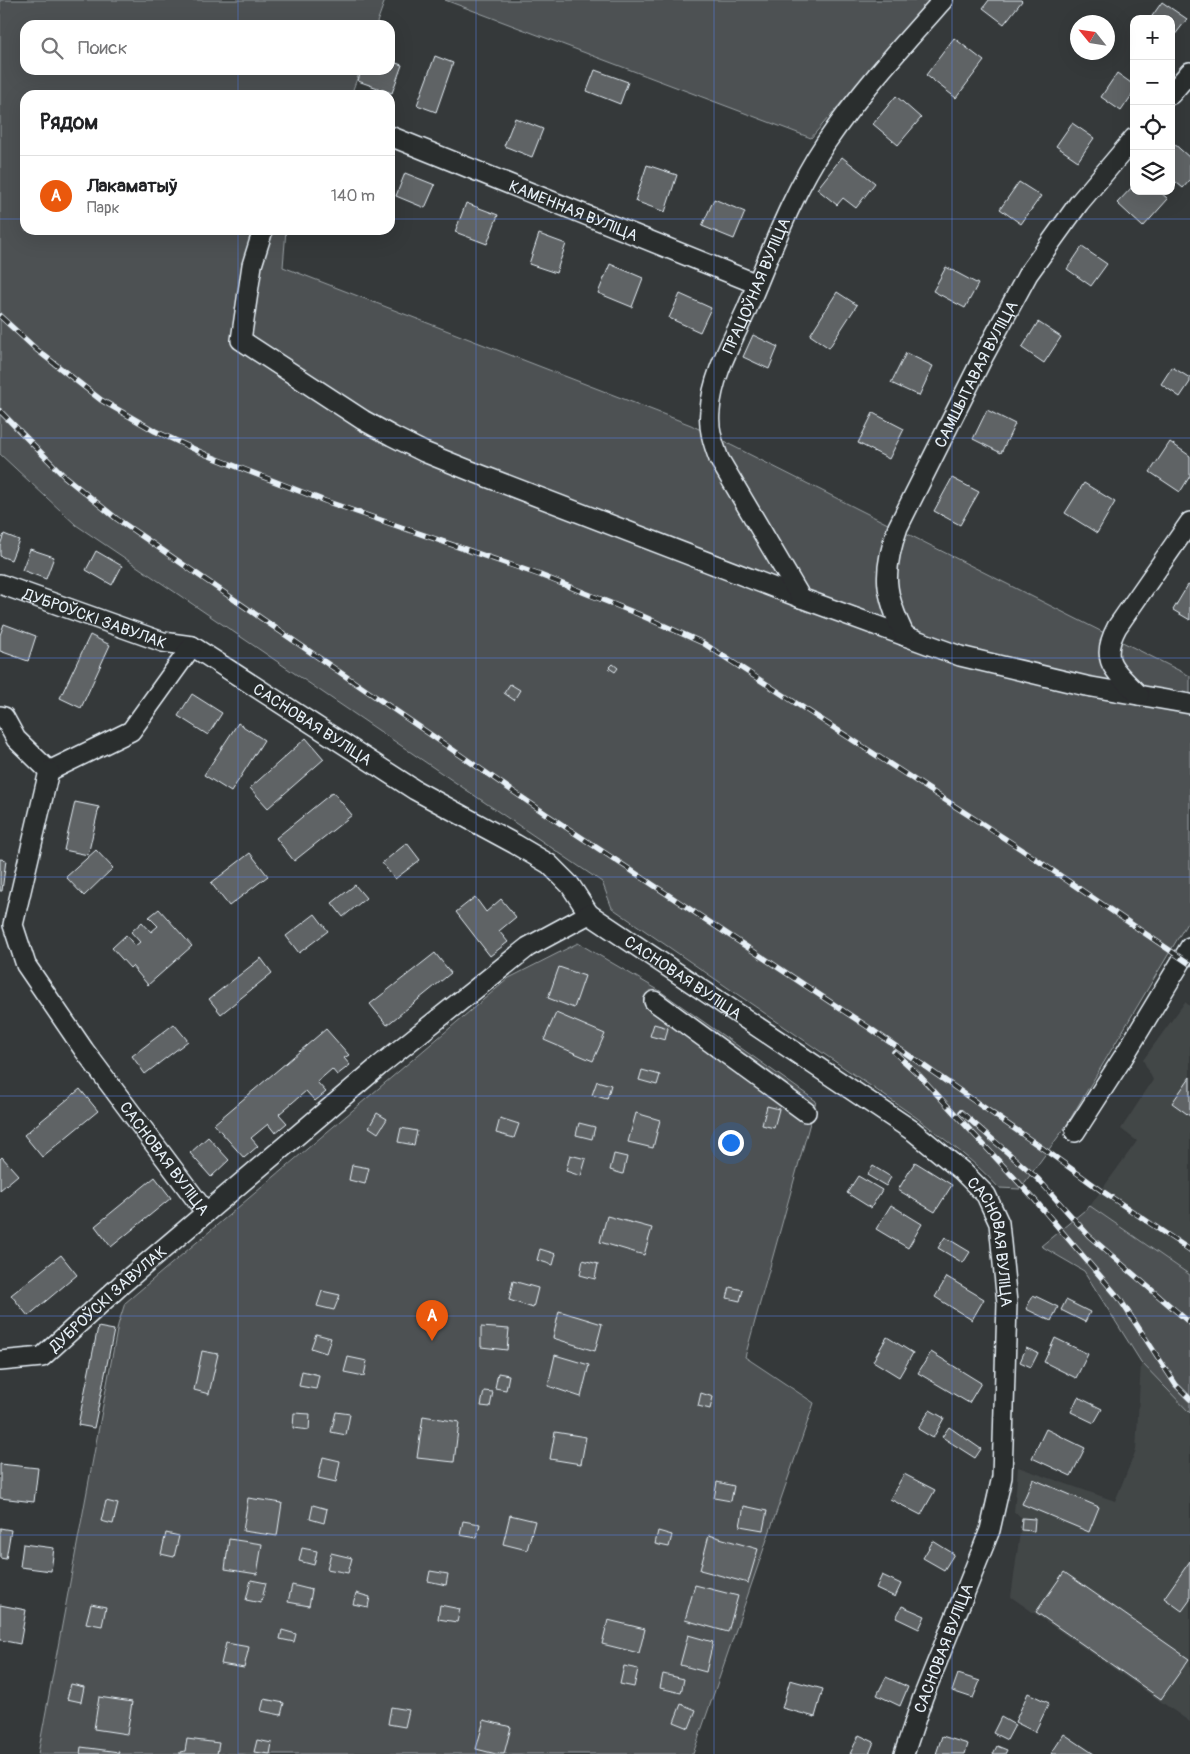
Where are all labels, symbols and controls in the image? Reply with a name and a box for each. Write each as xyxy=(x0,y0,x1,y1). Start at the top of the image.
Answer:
north arrow xyxy=(1070,15,1115,60)
map controls xyxy=(1130,15,1175,195)
button: + xyxy=(1130,15,1175,60)
search box xyxy=(20,20,395,75)
icon: search xyxy=(38,34,66,62)
text: Поиск xyxy=(78,36,128,60)
button: − xyxy=(1130,60,1175,105)
button: locate xyxy=(1130,105,1175,150)
text: Рядом xyxy=(40,109,98,136)
button: layers xyxy=(1130,150,1175,195)
text: Лакаматыў xyxy=(87,174,177,198)
street label: КАМЕННАЯ ВУЛІЦА xyxy=(506,176,641,246)
text: A xyxy=(51,186,61,206)
text: 140 m xyxy=(331,186,375,206)
text: Парк xyxy=(87,198,120,218)
street label: ПРАЦОЎНАЯ ВУЛІЦА xyxy=(718,215,795,357)
street label: САМШЫТАВАЯ ВУЛІЦА xyxy=(930,298,1023,451)
street label: ДУБРОЎСКІ ЗАВУЛАК xyxy=(19,584,169,654)
street label: САСНОВАЯ ВУЛІЦА xyxy=(249,679,375,770)
street label: САСНОВАЯ ВУЛІЦА xyxy=(620,931,745,1024)
street label: САСНОВАЯ ВУЛІЦА xyxy=(115,1098,213,1220)
your location xyxy=(718,1130,744,1156)
street label: САСНОВАЯ ВУЛІЦА xyxy=(962,1173,1016,1308)
street label: ДУБРОЎСКІ ЗАВУЛАК xyxy=(44,1242,171,1357)
pin: A xyxy=(416,1300,448,1341)
street label: САСНОВАЯ ВУЛІЦА xyxy=(910,1581,978,1716)

